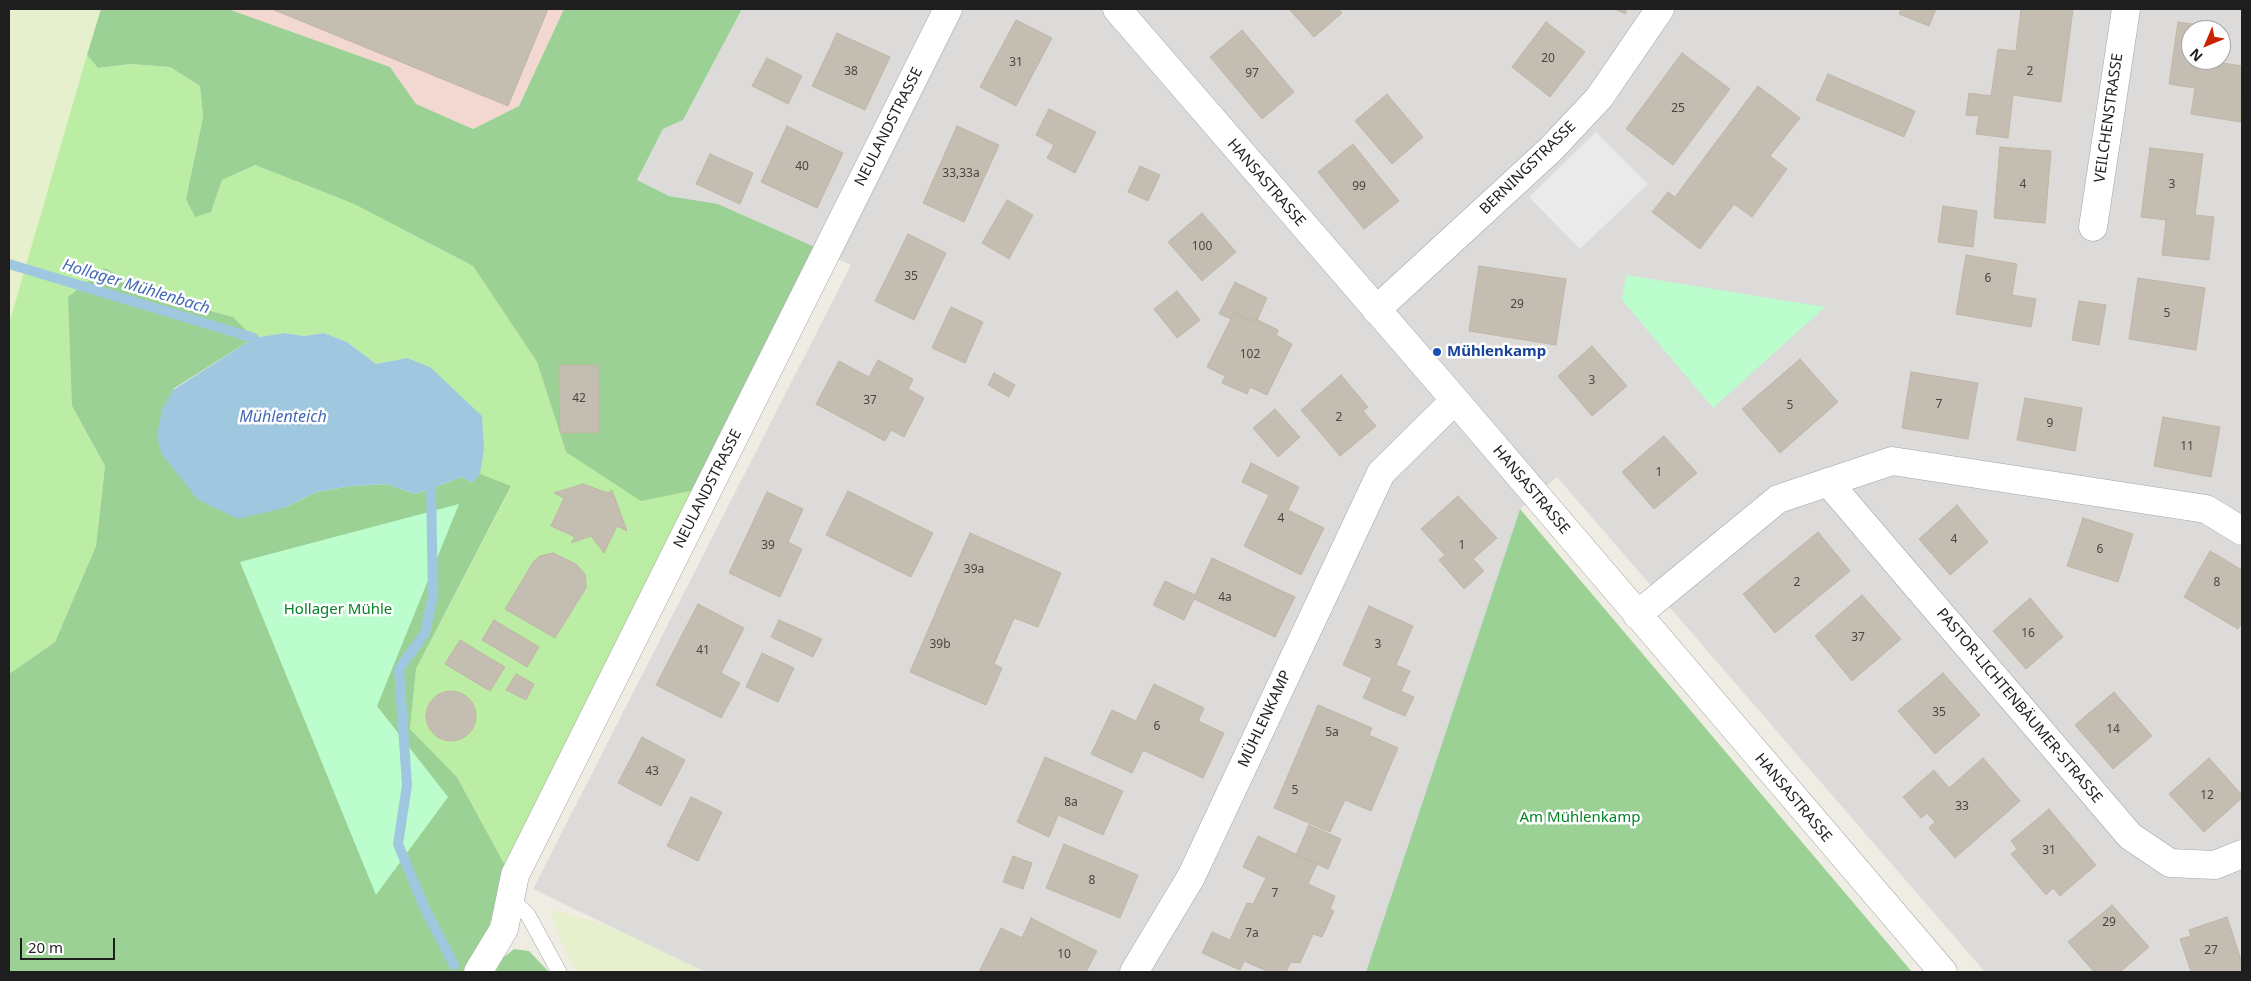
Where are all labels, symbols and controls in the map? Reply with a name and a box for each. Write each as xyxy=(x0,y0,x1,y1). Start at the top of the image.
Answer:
north arrow xyxy=(2181,20,2231,70)
text: N xyxy=(2185,45,2206,66)
house number: 20 xyxy=(1541,52,1555,66)
street label: VEILCHENSTRASSE xyxy=(2091,52,2127,184)
house number: 31 xyxy=(1009,56,1023,70)
house number: 38 xyxy=(844,65,858,79)
street label: NEULANDSTRASSE xyxy=(851,65,927,189)
house number: 2 xyxy=(2027,65,2033,79)
house number: 97 xyxy=(1245,67,1259,81)
house number: 25 xyxy=(1671,102,1685,116)
street label: BERNINGSTRASSE xyxy=(1476,118,1580,218)
street label: HANSASTRASSE xyxy=(1223,136,1309,230)
house number: 40 xyxy=(795,160,809,174)
house number: 33,33a xyxy=(942,167,980,181)
house number: 4 xyxy=(2020,178,2026,192)
house number: 3 xyxy=(2169,178,2175,192)
house number: 99 xyxy=(1352,180,1366,194)
house number: 100 xyxy=(1192,240,1212,254)
water label: Hollager Mühlenbach xyxy=(60,255,212,319)
house number: 35 xyxy=(904,270,918,284)
house number: 6 xyxy=(1985,272,1991,286)
house number: 29 xyxy=(1510,298,1524,312)
house number: 5 xyxy=(2164,307,2170,321)
place label: Mühlenkamp xyxy=(1447,343,1546,361)
marker: Mühlenkamp xyxy=(1431,346,1443,358)
house number: 102 xyxy=(1240,348,1260,362)
house number: 3 xyxy=(1589,374,1595,388)
house number: 42 xyxy=(572,392,586,406)
house number: 37 xyxy=(863,394,877,408)
house number: 7 xyxy=(1936,398,1942,412)
house number: 5 xyxy=(1787,399,1793,413)
water label: Mühlenteich xyxy=(239,407,327,427)
house number: 2 xyxy=(1336,411,1342,425)
house number: 9 xyxy=(2047,417,2053,431)
street label: NEULANDSTRASSE xyxy=(670,427,746,551)
house number: 11 xyxy=(2180,440,2194,454)
street label: HANSASTRASSE xyxy=(1489,442,1573,538)
house number: 1 xyxy=(1656,466,1662,480)
house number: 4 xyxy=(1278,512,1284,526)
house number: 4 xyxy=(1951,533,1957,547)
house number: 39 xyxy=(761,539,775,553)
house number: 1 xyxy=(1459,539,1465,553)
house number: 6 xyxy=(2097,543,2103,557)
house number: 39a xyxy=(964,563,984,577)
house number: 2 xyxy=(1794,576,1800,590)
house number: 8 xyxy=(2214,576,2220,590)
house number: 4a xyxy=(1218,591,1232,605)
park label: Hollager Mühle xyxy=(284,601,392,619)
street label: PASTOR-LICHTENBÄUMER-STRASSE xyxy=(1932,605,2106,807)
house number: 16 xyxy=(2021,627,2035,641)
house number: 37 xyxy=(1851,631,1865,645)
house number: 39b xyxy=(929,638,951,652)
house number: 3 xyxy=(1375,638,1381,652)
house number: 41 xyxy=(696,644,710,658)
street label: MÜHLENKAMP xyxy=(1235,668,1295,770)
house number: 35 xyxy=(1932,706,1946,720)
house number: 6 xyxy=(1154,720,1160,734)
house number: 14 xyxy=(2106,723,2120,737)
house number: 5a xyxy=(1325,726,1339,740)
street label: HANSASTRASSE xyxy=(1751,750,1835,846)
house number: 43 xyxy=(645,765,659,779)
house number: 5 xyxy=(1292,784,1298,798)
house number: 12 xyxy=(2200,789,2214,803)
house number: 8a xyxy=(1064,796,1078,810)
house number: 33 xyxy=(1955,800,1969,814)
park label: Am Mühlenkamp xyxy=(1520,809,1640,827)
house number: 31 xyxy=(2042,844,2056,858)
house number: 8 xyxy=(1089,874,1095,888)
house number: 7 xyxy=(1272,887,1278,901)
house number: 29 xyxy=(2102,916,2116,930)
house number: 7a xyxy=(1245,927,1259,941)
scale bar xyxy=(22,928,118,960)
text: 20 m xyxy=(28,937,63,957)
house number: 27 xyxy=(2204,944,2218,958)
house number: 10 xyxy=(1057,948,1071,962)

